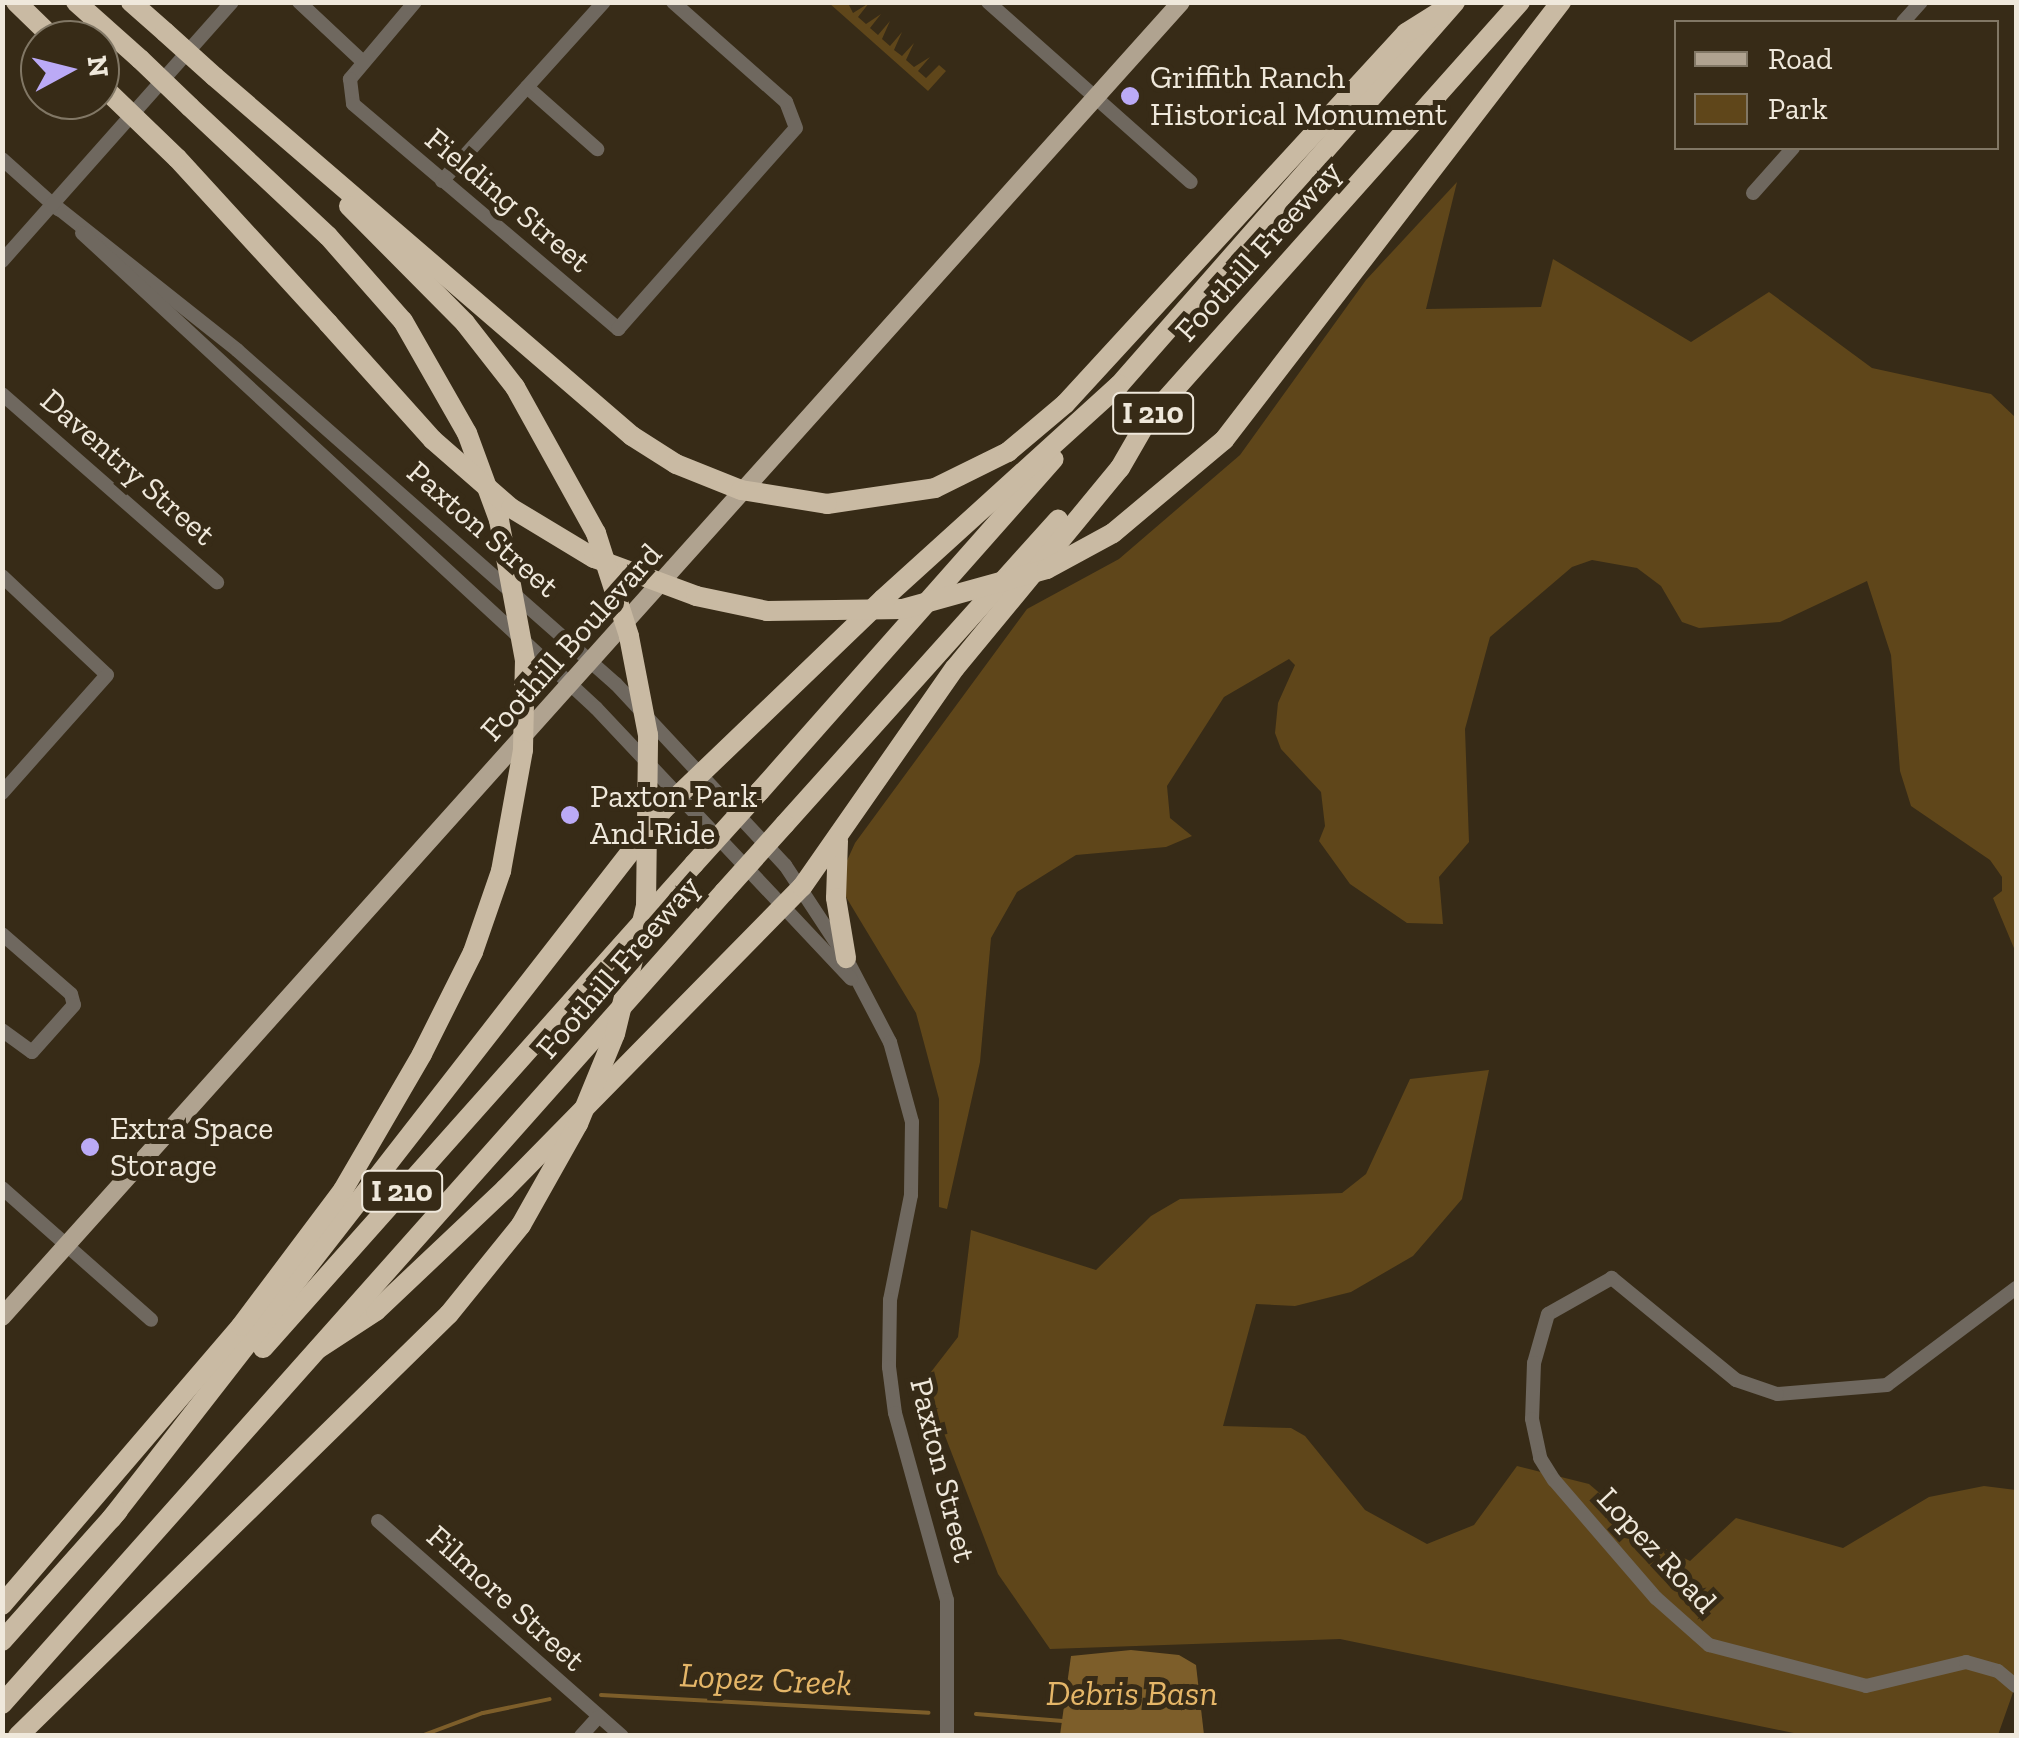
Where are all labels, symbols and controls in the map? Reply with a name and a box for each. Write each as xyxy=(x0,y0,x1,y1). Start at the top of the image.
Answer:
north arrow xyxy=(20,20,120,120)
legend xyxy=(1674,20,1999,150)
text: Road xyxy=(1768,41,1833,77)
text: N xyxy=(81,54,116,79)
place label: Griffith Ranch Historical Monument xyxy=(1150,59,1447,134)
marker: Griffith Ranch Historical Monument xyxy=(1119,85,1141,107)
text: Park xyxy=(1768,91,1828,127)
street label: Fielding Street xyxy=(417,120,599,280)
street label: Foothill Freeway xyxy=(1167,153,1349,349)
street label: Daventry Street xyxy=(33,380,223,554)
road number: I 210 xyxy=(1110,388,1196,438)
street label: Paxton Street xyxy=(399,453,567,605)
street label: Foothill Boulevard xyxy=(472,535,670,749)
place label: Paxton Park And Ride xyxy=(590,778,757,853)
marker: Paxton Park And Ride xyxy=(559,804,581,826)
street label: Foothill Freeway xyxy=(528,868,708,1066)
place label: Extra Space Storage xyxy=(110,1110,273,1185)
marker: Extra Space Storage xyxy=(79,1136,101,1158)
road number: I 210 xyxy=(360,1166,444,1216)
street label: Paxton Street xyxy=(902,1374,984,1566)
street label: Lopez Road xyxy=(1589,1479,1725,1621)
street label: Filmore Street xyxy=(419,1517,593,1679)
water label: Lopez Creek xyxy=(679,1654,853,1704)
water label: Debris Basn xyxy=(1046,1672,1218,1714)

